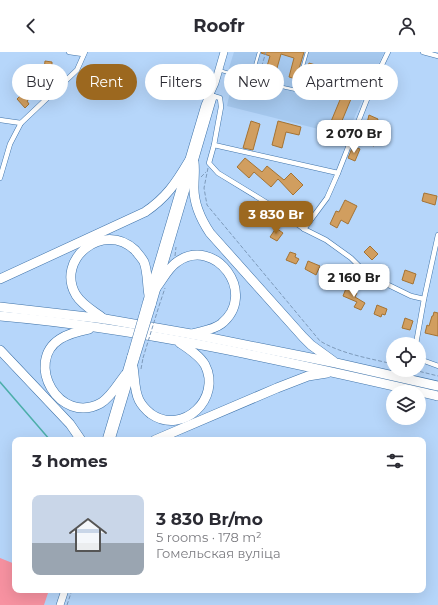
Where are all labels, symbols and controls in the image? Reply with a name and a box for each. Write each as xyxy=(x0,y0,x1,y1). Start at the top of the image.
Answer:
icon: back xyxy=(20,15,42,37)
text: Roofr xyxy=(193,15,245,37)
icon: person xyxy=(396,15,418,37)
chip: Buy xyxy=(12,64,68,100)
chip: Rent xyxy=(76,64,137,100)
chip: Filters xyxy=(145,64,216,100)
chip: New xyxy=(224,64,284,100)
chip: Apartment xyxy=(292,64,398,100)
pin: 2 070 Br xyxy=(313,120,395,154)
text: 2 070 Br xyxy=(326,125,382,141)
pin: 3 830 Br xyxy=(235,201,317,235)
text: 3 830 Br xyxy=(248,206,304,222)
pin: 2 160 Br xyxy=(313,264,395,298)
text: 2 160 Br xyxy=(328,269,380,285)
map controls xyxy=(386,337,426,425)
button: locate xyxy=(386,337,426,377)
button: layers xyxy=(386,385,426,425)
icon: filters xyxy=(384,450,406,472)
text: 3 homes xyxy=(32,451,107,471)
text: 3 830 Br/mo xyxy=(156,509,263,529)
icon: home xyxy=(64,511,112,559)
text: 5 rooms · 178 m² xyxy=(156,529,262,545)
text: Гомельская вуліца xyxy=(156,545,281,561)

